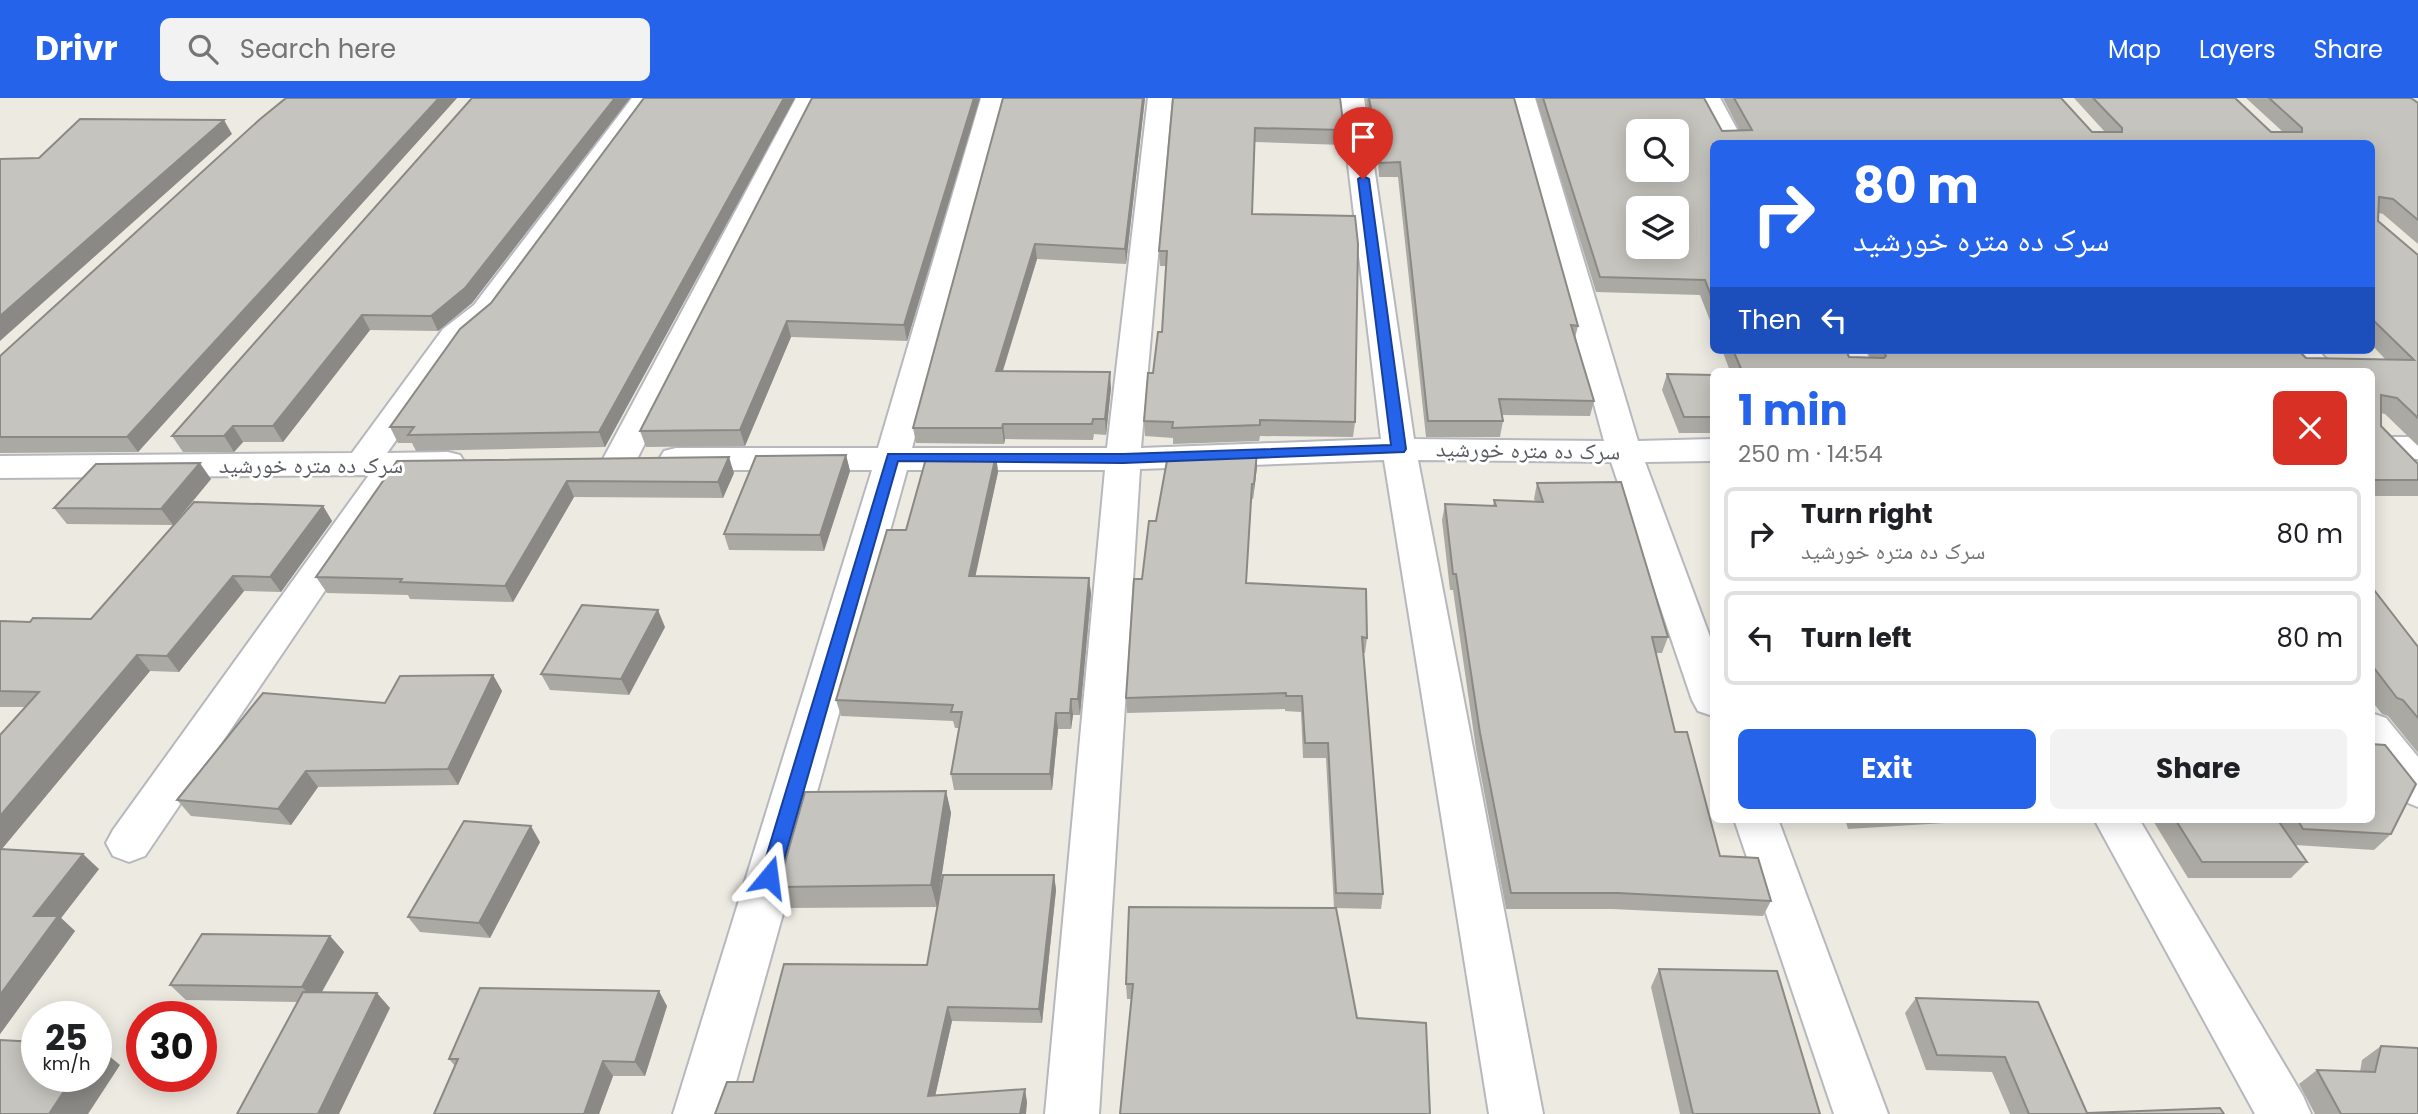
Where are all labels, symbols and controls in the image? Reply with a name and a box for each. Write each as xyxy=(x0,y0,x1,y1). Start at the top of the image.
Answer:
search box xyxy=(160,18,650,81)
text: Drivr xyxy=(35,25,118,72)
icon: search xyxy=(184,30,222,68)
text: Search here xyxy=(240,31,396,67)
text: Map xyxy=(2108,33,2161,66)
text: Layers xyxy=(2199,33,2275,66)
text: Share xyxy=(2313,33,2383,66)
pin xyxy=(1333,107,1393,179)
icon: arrive xyxy=(1344,118,1382,156)
map controls xyxy=(1626,119,1689,259)
button: search xyxy=(1626,119,1689,182)
text: 80 m xyxy=(1853,152,1979,220)
icon: right xyxy=(1738,168,1829,259)
button: layers xyxy=(1626,196,1689,259)
text: سرک ده متره خورشید xyxy=(1853,217,2110,262)
icon: left xyxy=(1815,301,1853,339)
text: Then xyxy=(1738,302,1801,338)
text: 1 min xyxy=(1738,381,1848,440)
button: close xyxy=(2273,391,2347,465)
street label: سرک ده متره خورشید xyxy=(1436,432,1620,468)
text: 250 m · 14:54 xyxy=(1738,438,1883,470)
street label: سرک ده متره خورشید xyxy=(219,449,403,481)
text: Turn right xyxy=(1801,496,1933,532)
icon: right xyxy=(1742,515,1780,553)
text: 80 m xyxy=(2277,516,2343,552)
text: سرک ده متره خورشید xyxy=(1801,535,1985,567)
icon: left xyxy=(1742,619,1780,657)
text: Turn left xyxy=(1801,620,1912,656)
text: 80 m xyxy=(2277,620,2343,656)
button: Exit xyxy=(1738,729,2036,809)
button: Share xyxy=(2050,729,2347,809)
position arrow xyxy=(732,840,806,914)
speed limit sign: 30 xyxy=(126,1001,217,1092)
text: 25 xyxy=(45,1013,88,1062)
text: km/h xyxy=(43,1051,90,1076)

